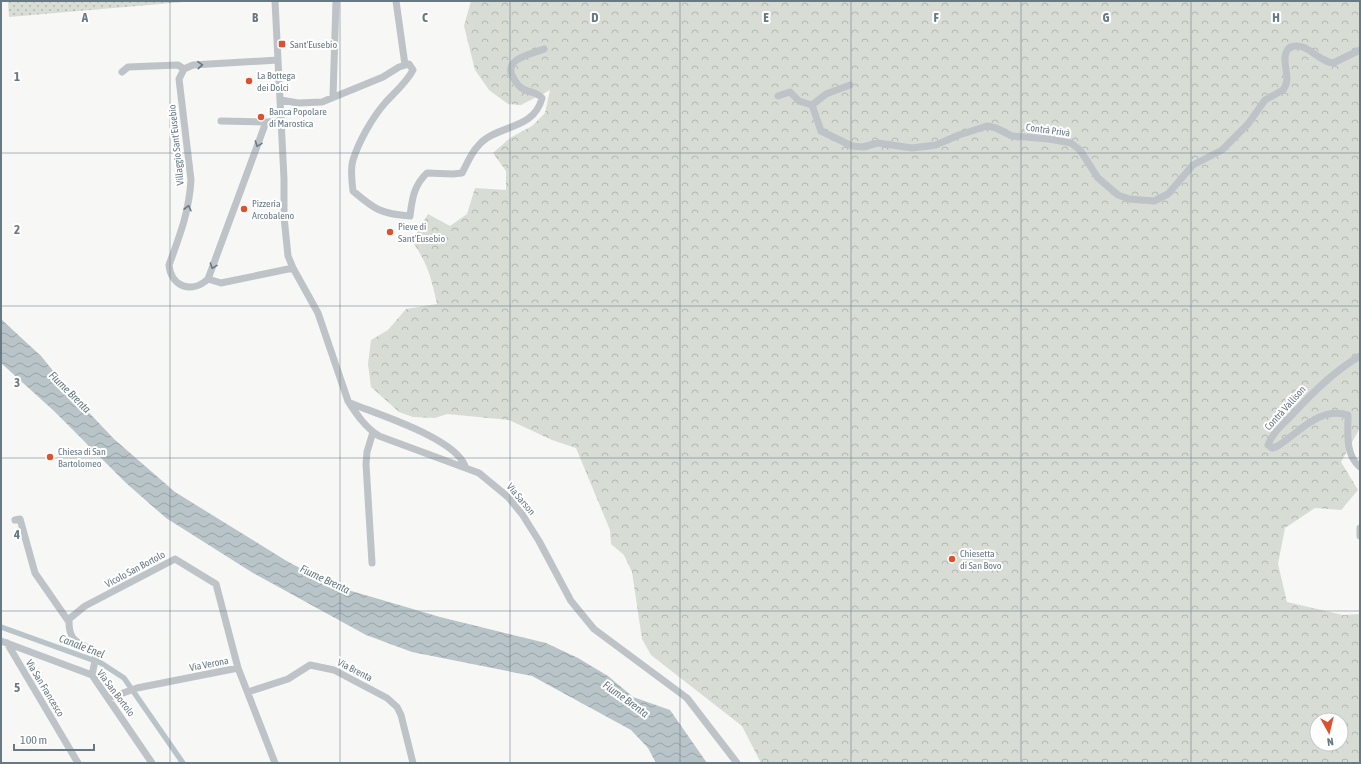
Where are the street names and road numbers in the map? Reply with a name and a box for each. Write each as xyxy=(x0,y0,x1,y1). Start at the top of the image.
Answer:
street label: Villaggio Sant'Eusebio xyxy=(166,104,186,186)
street label: Contrà Privà xyxy=(1025,121,1071,139)
street label: Contrà Vallison xyxy=(1262,384,1308,432)
street label: Via Sarson xyxy=(505,481,538,517)
street label: Vicolo San Bortolo xyxy=(103,548,167,589)
street label: Via Verona xyxy=(189,655,230,673)
street label: Via Brenta xyxy=(336,657,375,684)
street label: Via San Francesco xyxy=(24,658,66,719)
street label: Via San Bortolo xyxy=(95,668,137,719)

